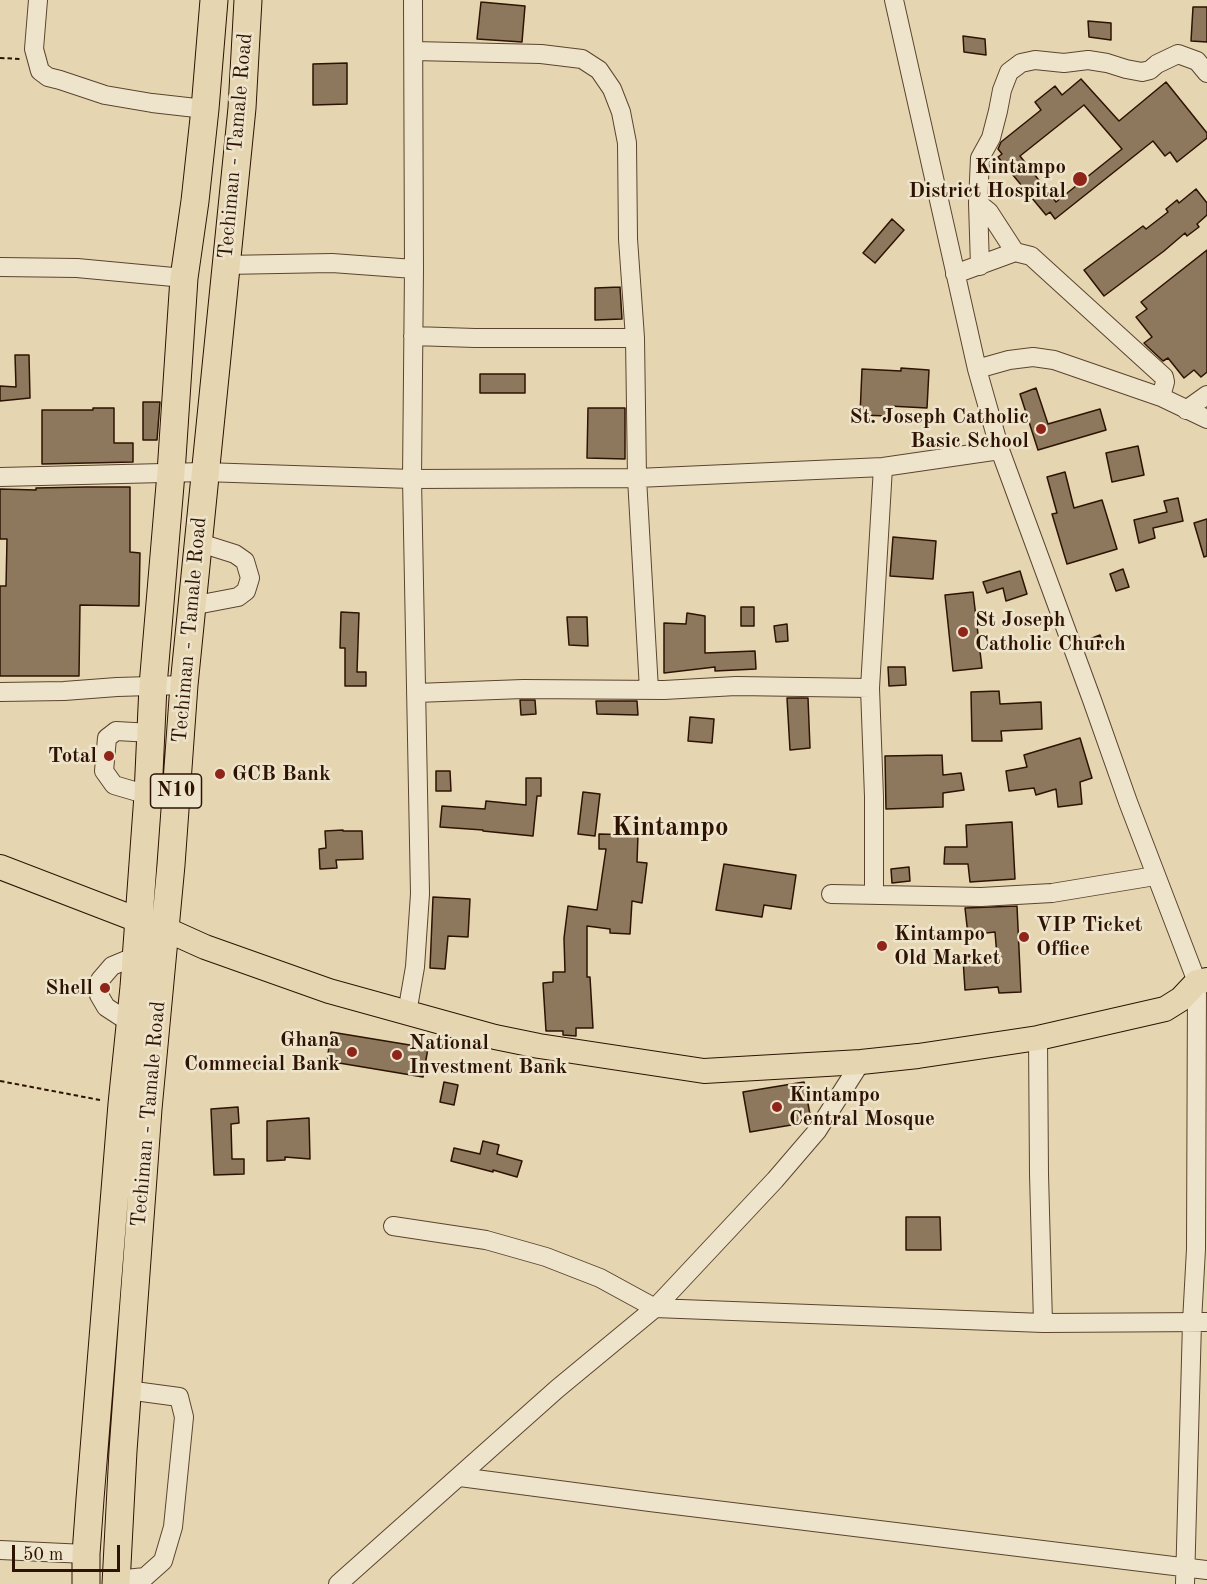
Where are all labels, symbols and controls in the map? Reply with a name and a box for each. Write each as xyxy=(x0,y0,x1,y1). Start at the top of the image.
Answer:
street label: Techiman - Tamale Road xyxy=(214,32,258,260)
place label: Kintampo District Hospital xyxy=(909,154,1066,204)
marker: Kintampo District Hospital xyxy=(1071,170,1089,188)
place label: St. Joseph Catholic Basic School xyxy=(850,404,1029,454)
marker: St. Joseph Catholic Basic School xyxy=(1034,422,1048,436)
street label: Techiman - Tamale Road xyxy=(168,516,212,744)
place label: St Joseph Catholic Church xyxy=(975,607,1126,657)
marker: St Joseph Catholic Church xyxy=(956,625,970,639)
place label: Total xyxy=(48,743,97,769)
marker: Total xyxy=(102,749,116,763)
place label: GCB Bank xyxy=(232,761,331,787)
marker: GCB Bank xyxy=(213,767,227,781)
road number: N10 xyxy=(150,774,201,808)
district label: Kintampo xyxy=(611,812,729,844)
place label: VIP Ticket Office xyxy=(1036,912,1142,962)
place label: Kintampo Old Market xyxy=(894,921,1000,971)
marker: VIP Ticket Office xyxy=(1017,930,1031,944)
marker: Kintampo Old Market xyxy=(875,939,889,953)
place label: Shell xyxy=(45,975,93,1001)
marker: Shell xyxy=(98,981,112,995)
street label: Techiman - Tamale Road xyxy=(127,1000,171,1228)
place label: Ghana Commecial Bank xyxy=(184,1027,340,1077)
place label: National Investment Bank xyxy=(409,1030,567,1080)
marker: Ghana Commecial Bank xyxy=(345,1045,359,1059)
marker: National Investment Bank xyxy=(390,1048,404,1062)
place label: Kintampo Central Mosque xyxy=(789,1082,935,1132)
marker: Kintampo Central Mosque xyxy=(770,1100,784,1114)
scale bar xyxy=(15,1533,123,1571)
text: 50 m xyxy=(23,1546,63,1564)

